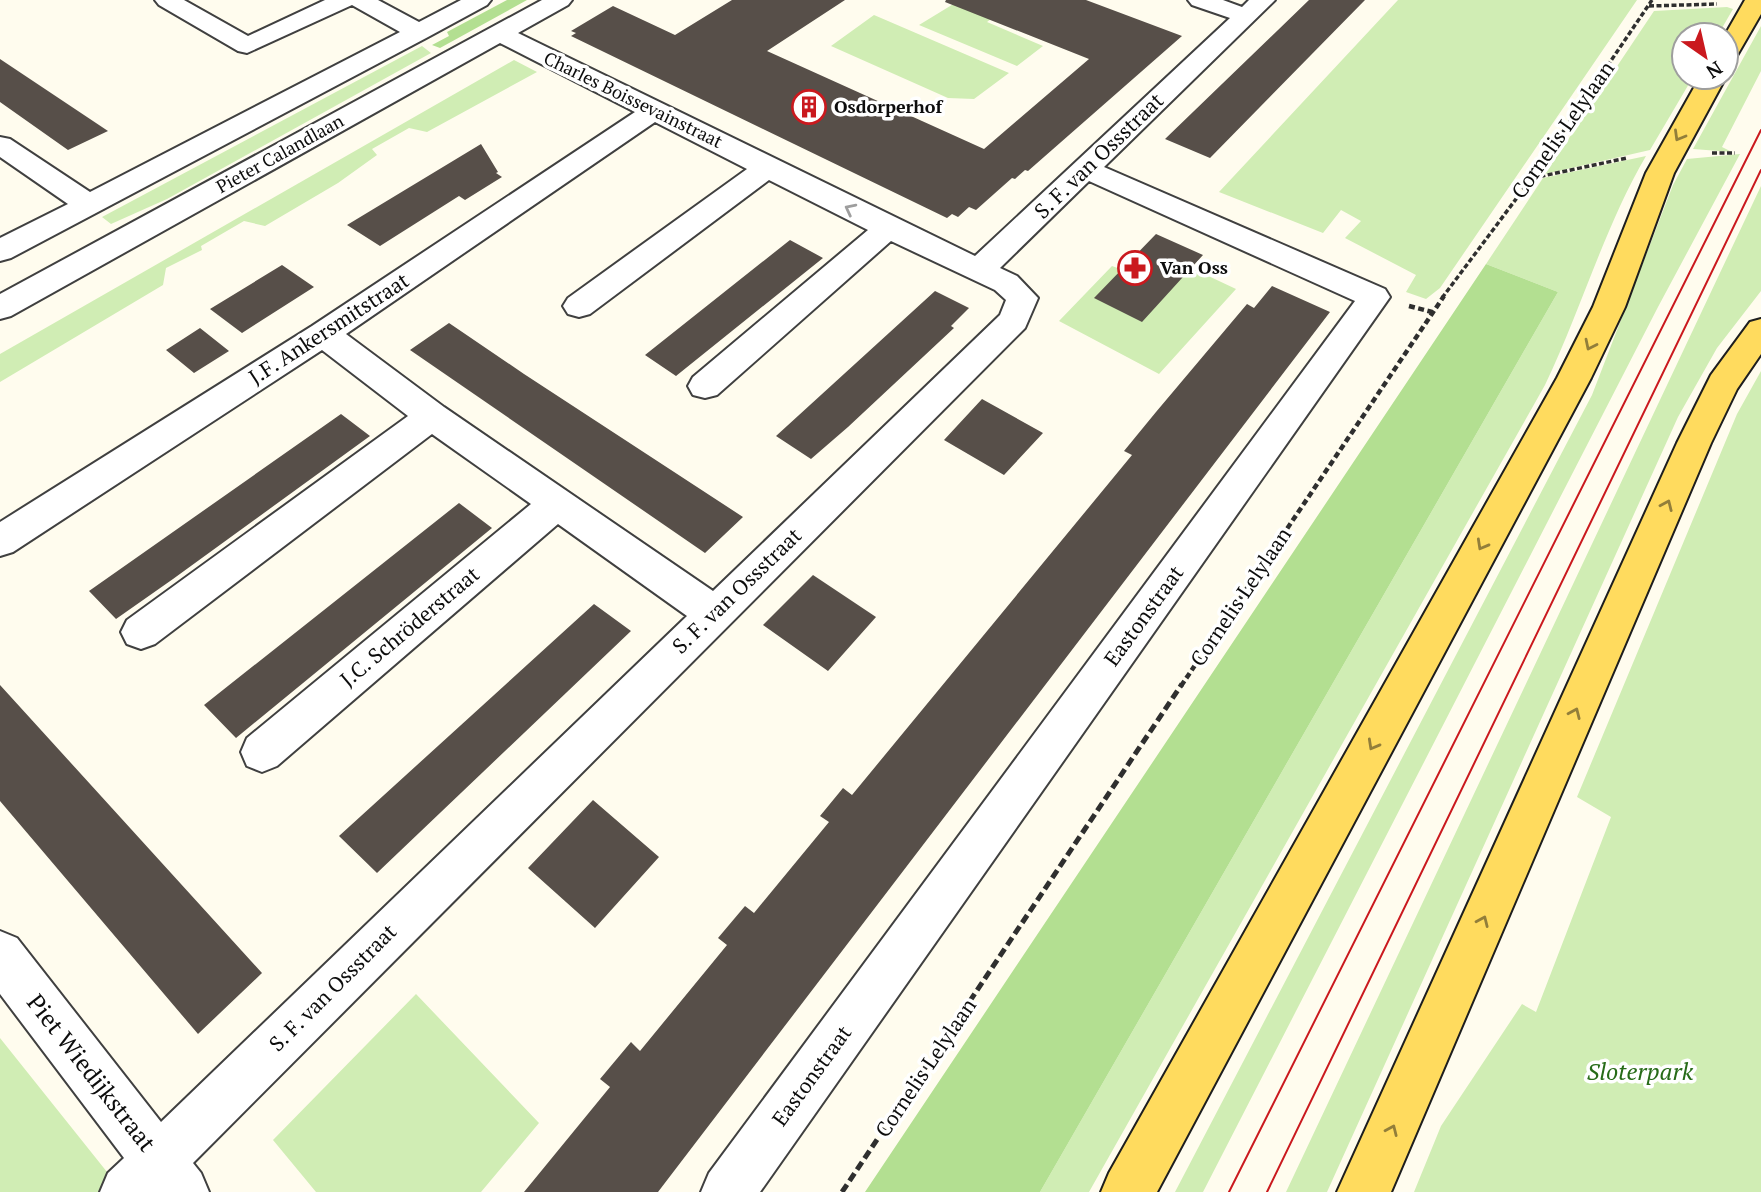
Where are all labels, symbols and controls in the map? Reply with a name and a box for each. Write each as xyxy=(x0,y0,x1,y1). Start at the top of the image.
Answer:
north arrow xyxy=(1670,21,1740,91)
street label: Charles Boissevainstraat xyxy=(540,45,727,153)
street label: Cornelis Lelylaan xyxy=(1504,55,1620,204)
text: N xyxy=(1701,56,1728,85)
street label: S. F. van Ossstraat xyxy=(1028,86,1169,224)
building icon: Osdorperhof xyxy=(790,88,828,126)
place label: Osdorperhof xyxy=(834,94,944,118)
street label: Pieter Calandlaan xyxy=(211,108,348,198)
one-way arrow xyxy=(1674,129,1687,142)
one-way arrow xyxy=(845,204,858,217)
pharmacy icon: Van Oss xyxy=(1116,249,1154,287)
place label: Van Oss xyxy=(1160,255,1228,279)
street label: J.F. Ankersmitstraat xyxy=(243,266,414,390)
one-way arrow xyxy=(1584,338,1598,350)
one-way arrow xyxy=(1659,500,1673,512)
street label: S. F. van Ossstraat xyxy=(666,521,807,659)
street label: Cornelis Lelylaan xyxy=(1183,521,1297,671)
one-way arrow xyxy=(1477,538,1490,551)
street label: Eastonstraat xyxy=(1097,559,1189,671)
street label: J.C. Schröderstraat xyxy=(334,560,485,693)
one-way arrow xyxy=(1567,708,1581,720)
one-way arrow xyxy=(1368,738,1381,750)
one-way arrow xyxy=(1475,916,1489,929)
street label: S. F. van Ossstraat xyxy=(262,917,402,1057)
street label: Piet Wiedijkstraat xyxy=(20,987,163,1158)
street label: Cornelis Lelylaan xyxy=(868,992,982,1142)
street label: Eastonstraat xyxy=(765,1019,857,1131)
park label: Sloterpark xyxy=(1587,1055,1694,1087)
one-way arrow xyxy=(1384,1124,1398,1137)

